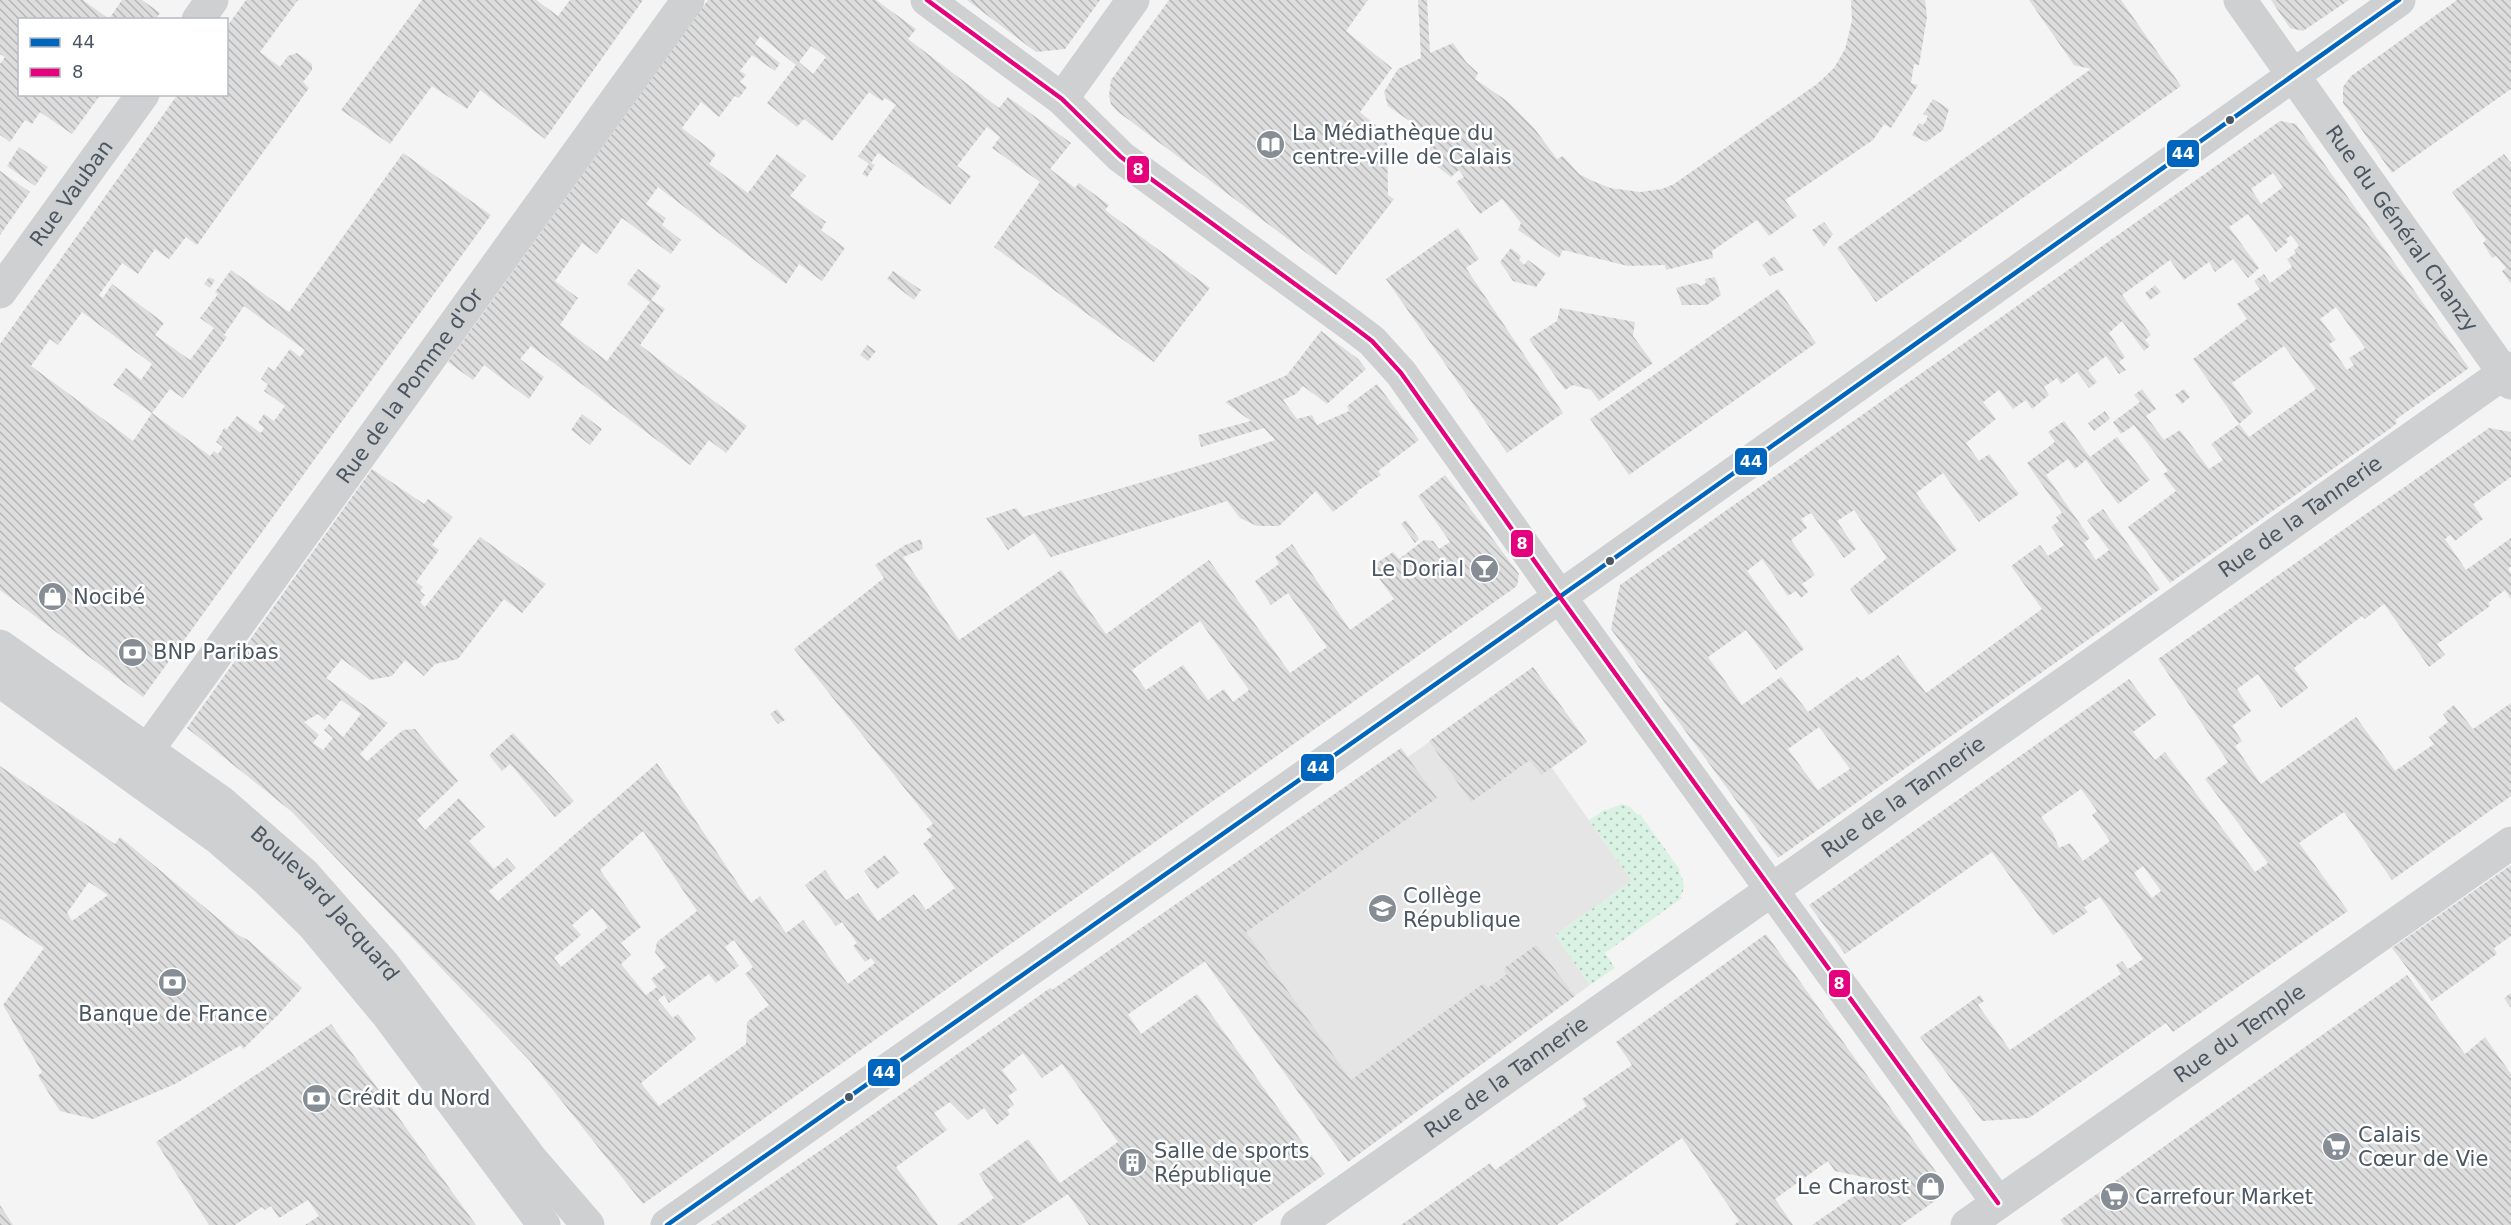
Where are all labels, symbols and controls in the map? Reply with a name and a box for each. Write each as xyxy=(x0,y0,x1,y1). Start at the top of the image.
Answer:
legend xyxy=(18,18,228,96)
text: 44 xyxy=(72,31,95,52)
text: 8 xyxy=(72,61,83,82)
unlabelled marker xyxy=(2224,114,2236,126)
place label: La Médiathèque du centre-ville de Calais xyxy=(1292,121,1512,169)
street label: Rue du Général Chanzy xyxy=(2321,121,2483,336)
library icon: La Médiathèque du centre-ville de Calais xyxy=(1255,129,1287,161)
street label: Rue Vauban xyxy=(25,135,118,251)
line badge: 44 xyxy=(2166,139,2200,168)
text: 44 xyxy=(2172,144,2194,163)
line badge: 8 xyxy=(1126,155,1150,184)
text: 8 xyxy=(1132,160,1144,179)
street label: Rue de la Pomme d'Or xyxy=(332,284,488,488)
line badge: 44 xyxy=(1734,447,1768,476)
street label: Rue de la Tannerie xyxy=(2214,451,2386,583)
text: 44 xyxy=(1740,452,1762,471)
line badge: 8 xyxy=(1510,529,1534,558)
text: 8 xyxy=(1516,534,1528,553)
bar icon: Le Dorial xyxy=(1469,553,1501,585)
unlabelled marker xyxy=(1604,555,1616,567)
place label: Le Dorial xyxy=(1371,557,1464,581)
shop icon: Nocibé xyxy=(36,581,68,613)
place label: Nocibé xyxy=(73,585,145,609)
bank icon: BNP Paribas xyxy=(116,636,148,668)
place label: BNP Paribas xyxy=(153,640,279,664)
street label: Rue de la Tannerie xyxy=(1817,731,1989,863)
line badge: 44 xyxy=(1300,753,1335,782)
text: 44 xyxy=(1307,758,1329,777)
street label: Boulevard Jacquard xyxy=(246,821,404,986)
place label: Collège République xyxy=(1403,884,1521,932)
school or university icon: Collège République xyxy=(1366,892,1398,924)
bank icon: Banque de France xyxy=(157,967,189,999)
line badge: 8 xyxy=(1828,969,1851,998)
text: 8 xyxy=(1833,974,1845,993)
street label: Rue du Temple xyxy=(2169,979,2310,1088)
place label: Banque de France xyxy=(78,1002,268,1026)
street label: Rue de la Tannerie xyxy=(1420,1012,1592,1143)
line badge: 44 xyxy=(867,1058,901,1087)
text: 44 xyxy=(873,1063,895,1082)
bank icon: Crédit du Nord xyxy=(300,1082,332,1114)
place label: Crédit du Nord xyxy=(337,1086,490,1110)
unlabelled marker xyxy=(843,1091,855,1103)
place label: Calais Cœur de Vie xyxy=(2358,1123,2488,1171)
supermarket icon: Calais Cœur de Vie xyxy=(2321,1131,2353,1163)
place label: Salle de sports République xyxy=(1154,1139,1309,1187)
building icon: Salle de sports République xyxy=(1117,1147,1149,1179)
shop icon: Le Charost xyxy=(1914,1171,1946,1203)
place label: Le Charost xyxy=(1797,1175,1909,1199)
supermarket icon: Carrefour Market xyxy=(2098,1181,2130,1213)
place label: Carrefour Market xyxy=(2135,1185,2313,1209)

